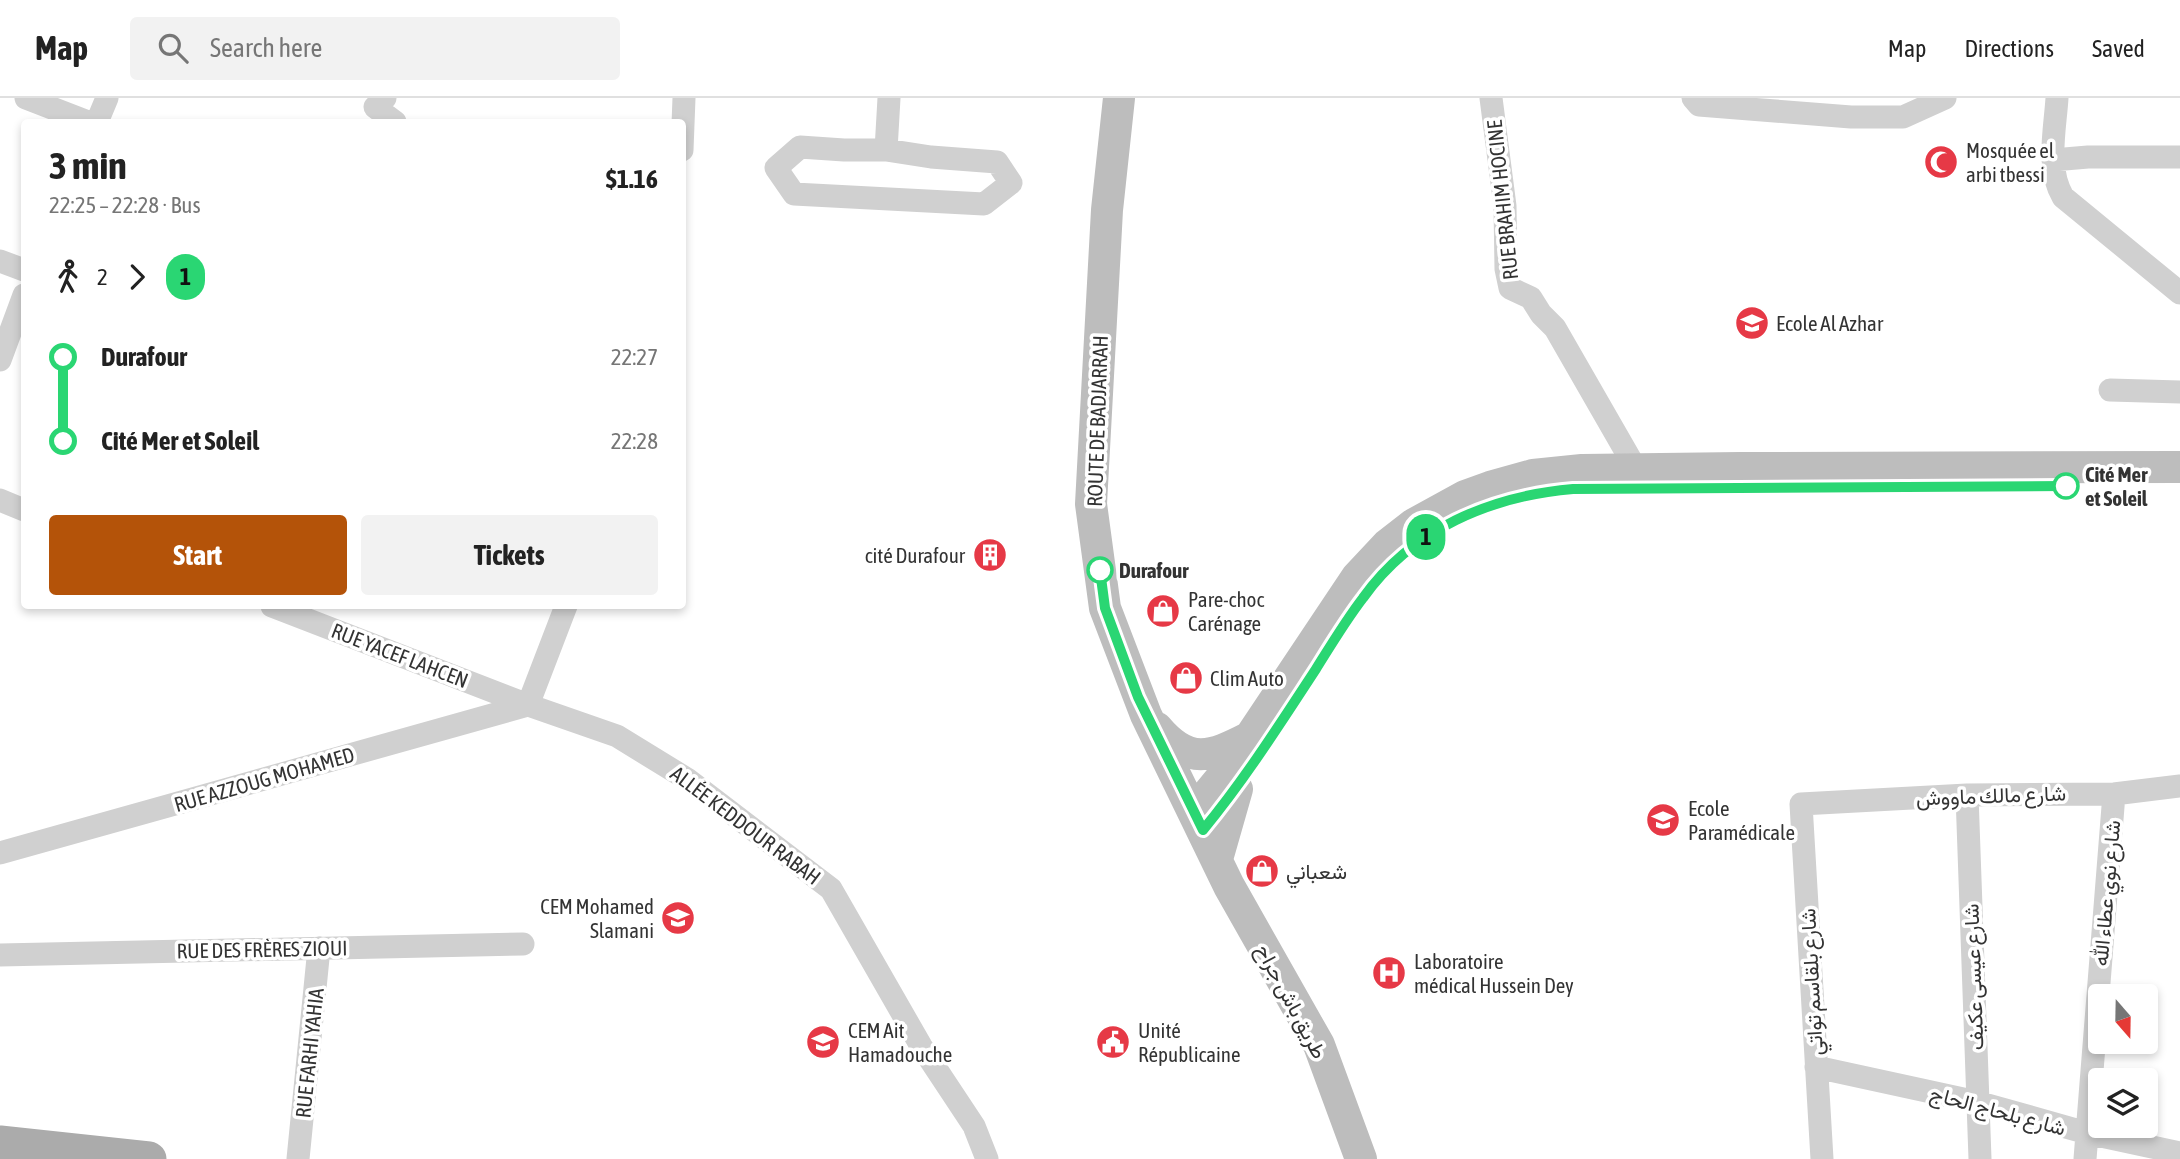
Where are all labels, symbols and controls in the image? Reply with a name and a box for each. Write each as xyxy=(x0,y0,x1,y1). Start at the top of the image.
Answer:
search box xyxy=(130,17,620,80)
text: Map xyxy=(35,29,88,67)
icon: search xyxy=(154,29,192,67)
text: Search here xyxy=(210,33,322,63)
text: Map xyxy=(1888,35,1926,62)
text: Directions xyxy=(1964,35,2054,62)
text: Saved xyxy=(2092,35,2145,62)
street label: RUE BRAHIM HOCINE xyxy=(1482,119,1522,281)
place label: Mosquée el arbi tbessi xyxy=(1966,138,2055,186)
mosque icon: Mosquée el arbi tbessi xyxy=(1922,143,1960,181)
text: 3 min xyxy=(49,144,127,187)
text: $1.16 xyxy=(606,164,658,194)
text: 22:25 – 22:28 · Bus xyxy=(49,192,201,218)
icon: walk xyxy=(49,258,87,296)
icon: forward xyxy=(118,258,156,296)
text: 1 xyxy=(180,263,191,290)
text: 2 xyxy=(97,264,108,290)
school or university icon: Ecole Al Azhar xyxy=(1733,304,1771,342)
place label: Ecole Al Azhar xyxy=(1776,311,1884,335)
street label: ROUTE DE BADJARRAH xyxy=(1082,335,1112,507)
text: Durafour xyxy=(101,342,187,372)
text: 22:27 xyxy=(611,344,658,370)
text: Cité Mer et Soleil xyxy=(101,426,259,456)
text: 22:28 xyxy=(611,428,658,454)
place label: Cité Mer et Soleil xyxy=(2085,462,2148,510)
marker: Cité Mer et Soleil xyxy=(2053,473,2079,499)
line badge: 1 xyxy=(1403,514,1449,560)
button: Start xyxy=(49,515,347,595)
button: Tickets xyxy=(361,515,658,595)
text: 1 xyxy=(1420,523,1432,550)
building icon: cité Durafour xyxy=(971,536,1009,574)
place label: cité Durafour xyxy=(865,543,966,567)
marker: Durafour xyxy=(1087,557,1113,583)
place label: Durafour xyxy=(1119,558,1189,582)
place label: Pare-choc Carénage xyxy=(1188,587,1264,635)
shop icon: Pare-choc Carénage xyxy=(1144,592,1182,630)
street label: RUE YACEF LAHCEN xyxy=(328,618,472,692)
shop icon: Clim Auto xyxy=(1167,659,1205,697)
place label: Clim Auto xyxy=(1210,666,1284,690)
street label: RUE AZZOUG MOHAMED xyxy=(171,742,357,816)
street label: ALLÉE KEDDOUR RABAH xyxy=(666,761,826,889)
street label: شارع مالك ماووش xyxy=(1916,780,2066,813)
place label: Ecole Paramédicale xyxy=(1688,796,1795,844)
school or university icon: Ecole Paramédicale xyxy=(1644,801,1682,839)
street label: شارع نوي عطاء الله xyxy=(2088,819,2130,968)
shop icon: شعباني xyxy=(1243,852,1281,890)
place label: شعباني xyxy=(1286,859,1347,889)
place label: CEM Mohamed Slamani xyxy=(540,894,654,942)
school or university icon: CEM Mohamed Slamani xyxy=(659,899,697,937)
street label: شارع عيسى عكيف xyxy=(1958,903,1991,1051)
street label: شارع بلقاسم تواتي xyxy=(1795,907,1833,1056)
street label: RUE DES FRÈRES ZIOUI xyxy=(176,936,348,962)
street label: طريق باش جراح xyxy=(1249,940,1332,1064)
place label: Laboratoire médical Hussein Dey xyxy=(1414,949,1574,997)
hospital icon: Laboratoire médical Hussein Dey xyxy=(1370,954,1408,992)
north arrow xyxy=(2088,984,2158,1054)
map controls xyxy=(2088,984,2158,1138)
street label: RUE FARHI YAHIA xyxy=(290,986,328,1119)
place label: CEM Ait Hamadouche xyxy=(848,1018,952,1066)
place label: Unité Républicaine xyxy=(1138,1018,1241,1066)
school or university icon: CEM Ait Hamadouche xyxy=(804,1023,842,1061)
public building icon: Unité Républicaine xyxy=(1094,1023,1132,1061)
button: layers xyxy=(2088,1068,2158,1138)
street label: شارع بلحاج الحاج xyxy=(1927,1080,2068,1143)

